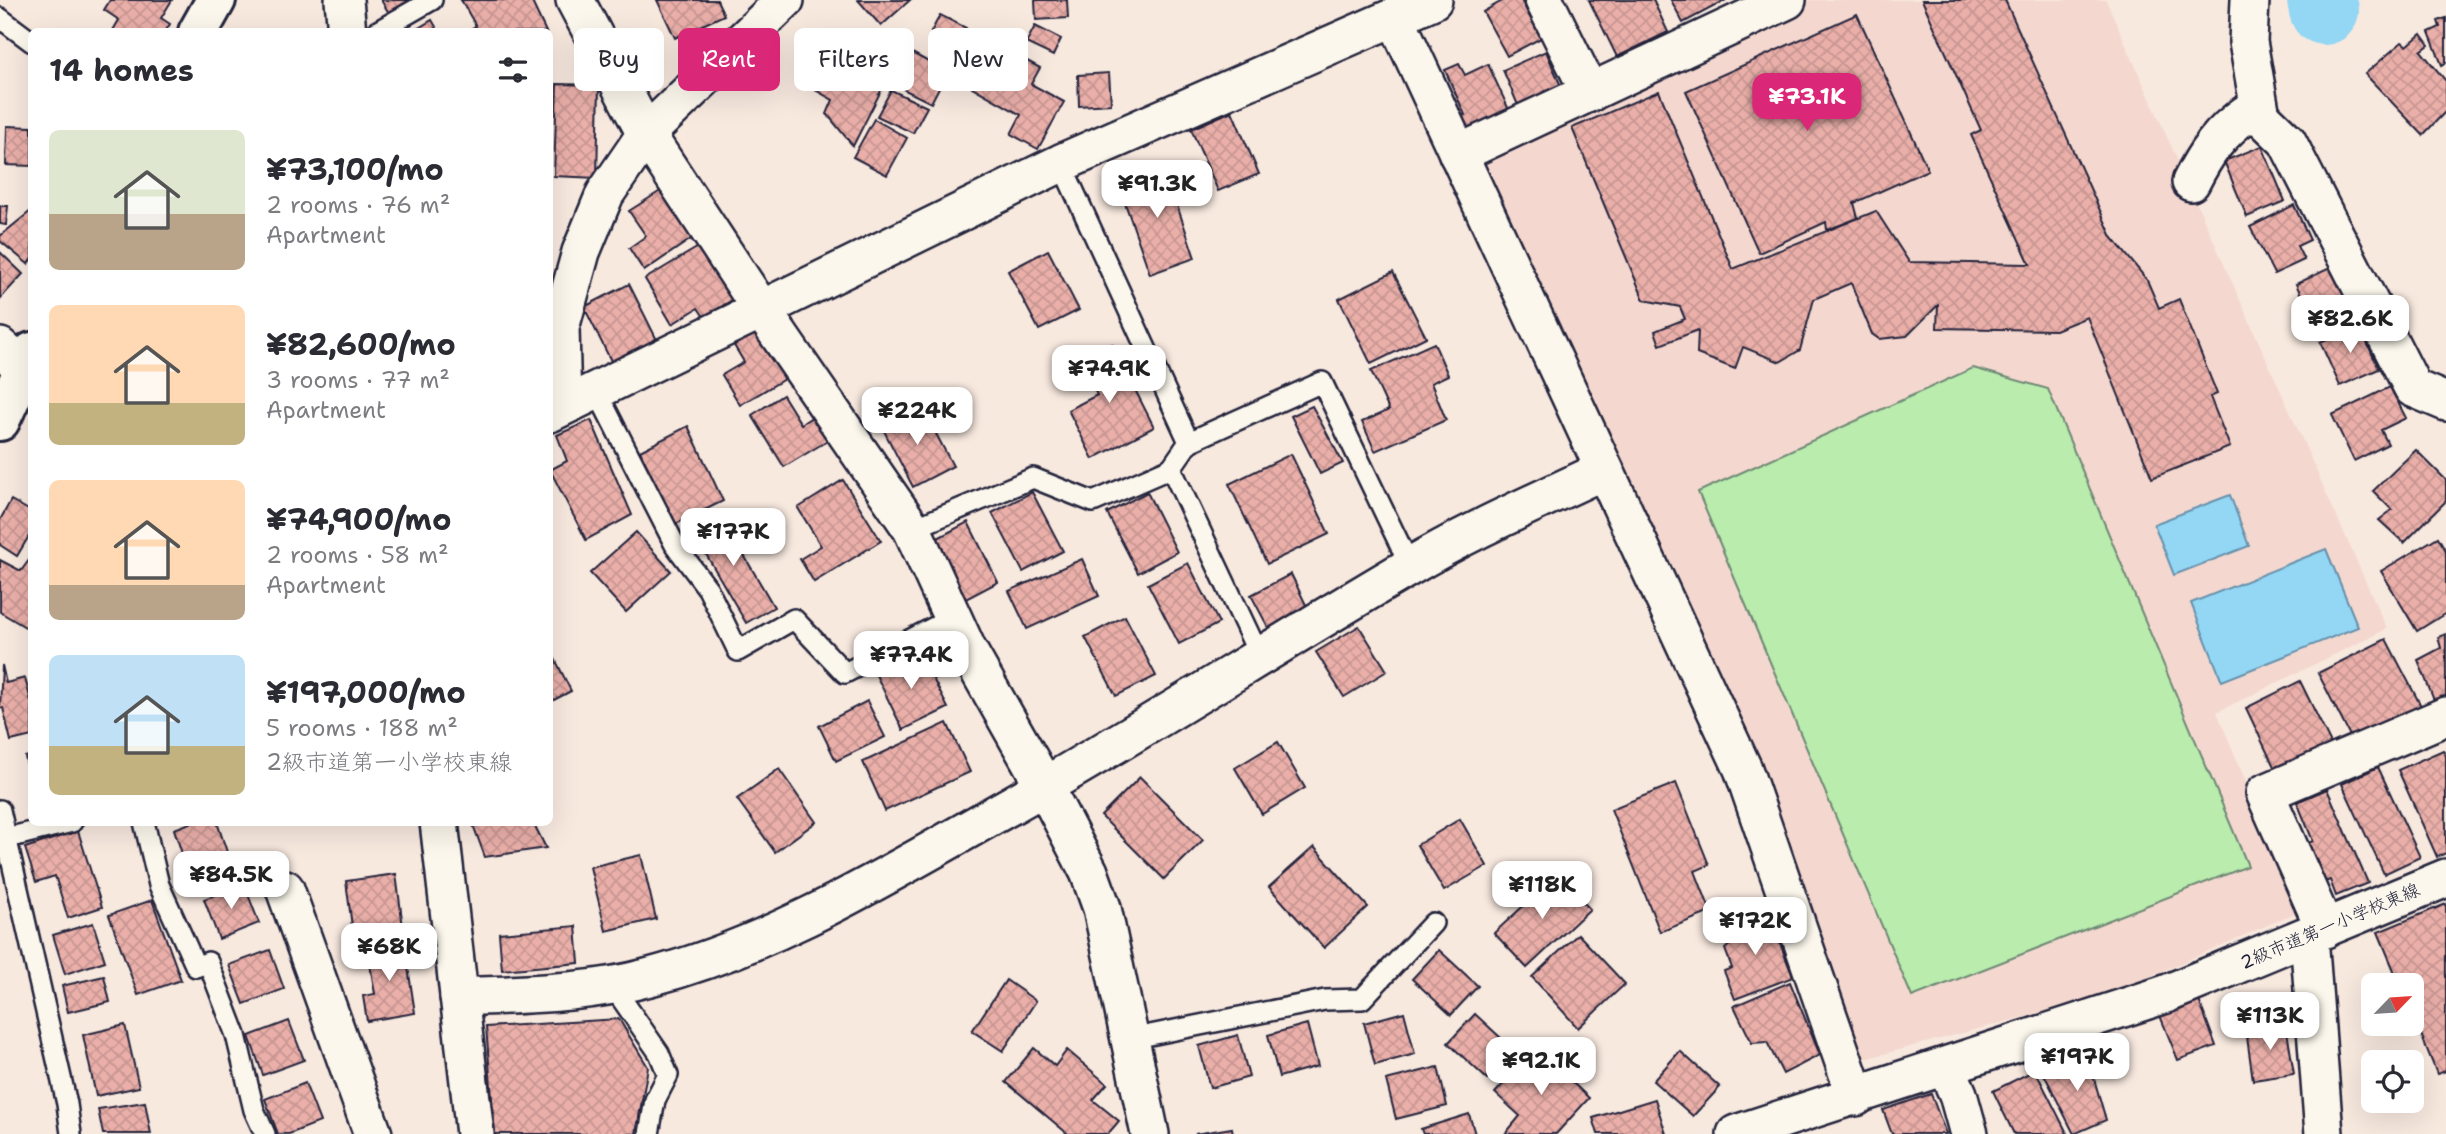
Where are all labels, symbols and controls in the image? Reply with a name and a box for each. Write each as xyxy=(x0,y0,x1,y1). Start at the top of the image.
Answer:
chip: Buy xyxy=(574,28,664,91)
chip: Rent xyxy=(678,28,780,91)
chip: Filters xyxy=(794,28,914,91)
chip: New xyxy=(928,28,1028,91)
text: 14 homes xyxy=(49,50,194,91)
icon: filters xyxy=(494,51,532,89)
pin: ¥73.1K xyxy=(1750,74,1864,133)
text: ¥73.1K xyxy=(1768,81,1846,111)
text: ¥73,100/mo xyxy=(266,149,444,190)
icon: home xyxy=(105,158,189,242)
pin: ¥91.3K xyxy=(1100,160,1214,220)
text: ¥91.3K xyxy=(1117,168,1197,198)
text: 2 rooms · 76 m² xyxy=(266,190,450,220)
text: Apartment xyxy=(266,220,386,250)
pin: ¥82.6K xyxy=(2293,296,2407,355)
text: ¥82.6K xyxy=(2307,303,2393,333)
text: ¥82,600/mo xyxy=(266,324,456,365)
icon: home xyxy=(105,333,189,417)
pin: ¥74.9K xyxy=(1052,346,1166,405)
text: ¥74.9K xyxy=(1068,353,1150,383)
text: 3 rooms · 77 m² xyxy=(266,365,450,395)
pin: ¥224K xyxy=(868,388,966,447)
text: Apartment xyxy=(266,395,386,425)
text: ¥224K xyxy=(878,395,956,425)
text: ¥74,900/mo xyxy=(266,499,451,540)
icon: home xyxy=(105,508,189,592)
pin: ¥177K xyxy=(684,508,782,568)
text: ¥177K xyxy=(696,516,770,546)
text: 2 rooms · 58 m² xyxy=(266,540,449,570)
text: Apartment xyxy=(266,570,386,600)
pin: ¥77.4K xyxy=(854,632,968,691)
text: ¥77.4K xyxy=(870,639,952,669)
text: ¥197,000/mo xyxy=(266,672,466,713)
icon: home xyxy=(105,683,189,767)
text: 5 rooms · 188 m² xyxy=(266,713,458,743)
text: 2級市道第一小学校東線 xyxy=(266,747,512,777)
pin: ¥84.5K xyxy=(174,852,288,911)
text: ¥84.5K xyxy=(189,859,273,889)
pin: ¥118K xyxy=(1493,862,1591,921)
text: ¥118K xyxy=(1508,869,1576,899)
street label: 2級市道第一小学校東線 xyxy=(2237,877,2423,975)
pin: ¥172K xyxy=(1706,898,1804,957)
text: ¥172K xyxy=(1719,905,1791,935)
pin: ¥68K xyxy=(348,923,430,983)
text: ¥68K xyxy=(357,931,421,961)
north arrow xyxy=(2361,973,2424,1036)
map controls xyxy=(2361,973,2424,1113)
pin: ¥113K xyxy=(2221,992,2319,1052)
text: ¥113K xyxy=(2236,1000,2304,1030)
pin: ¥197K xyxy=(2028,1034,2126,1093)
pin: ¥92.1K xyxy=(1484,1038,1598,1097)
text: ¥197K xyxy=(2040,1041,2114,1071)
text: ¥92.1K xyxy=(1502,1045,1580,1075)
button: locate xyxy=(2361,1050,2424,1113)

